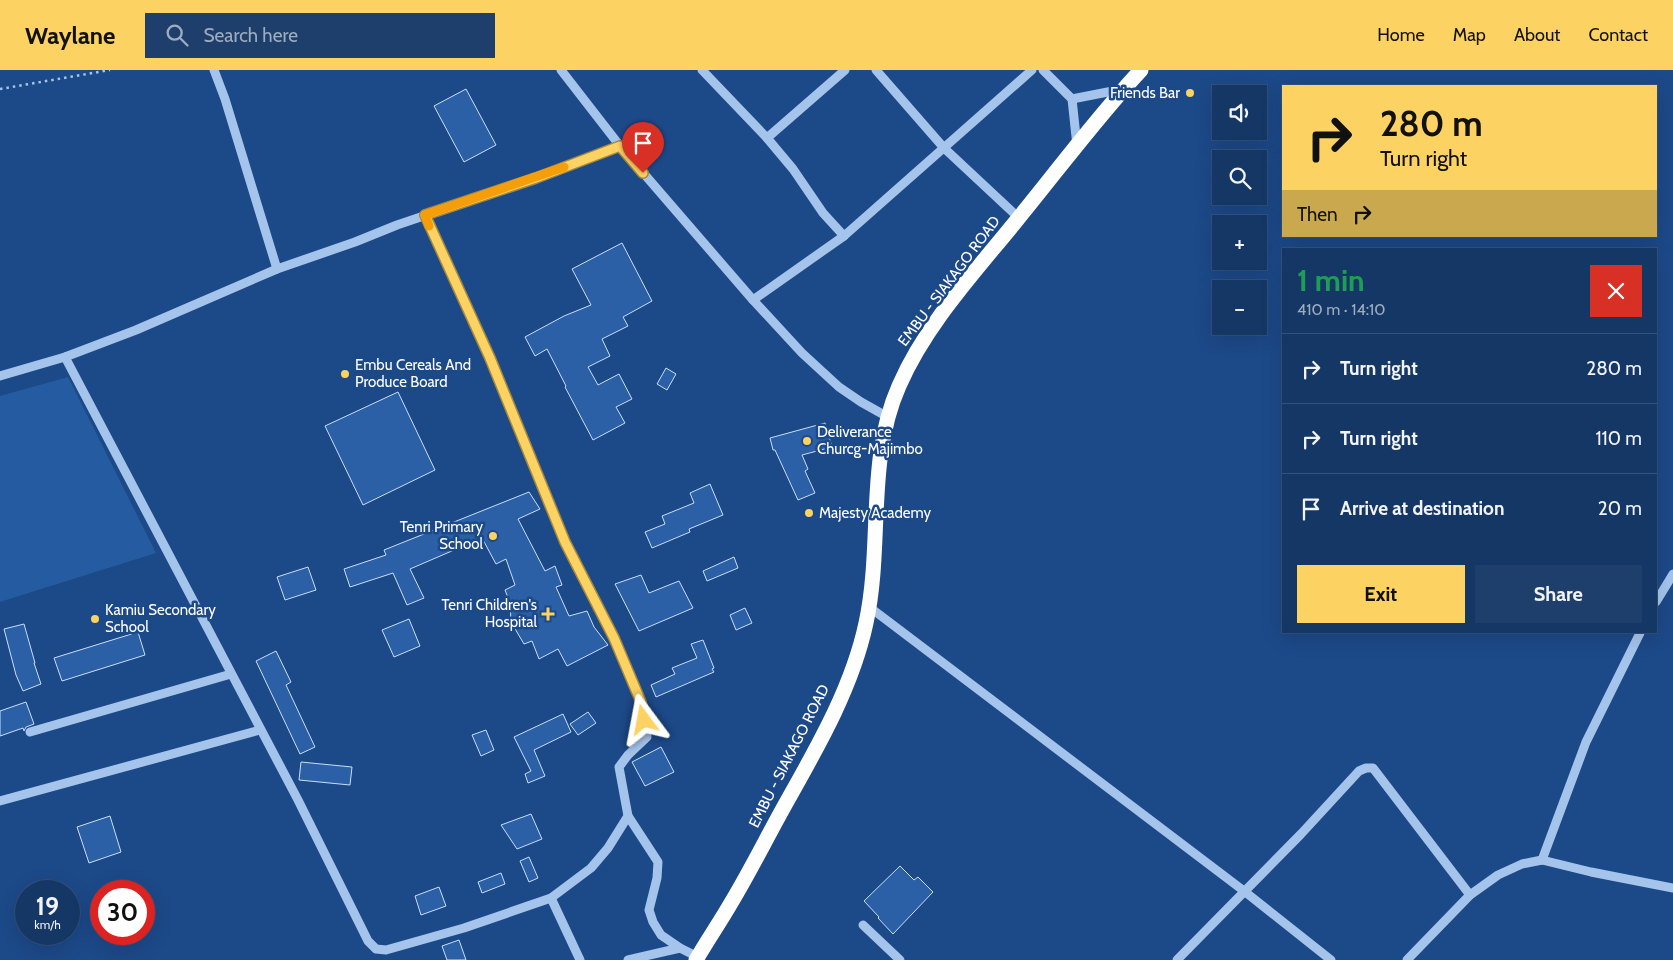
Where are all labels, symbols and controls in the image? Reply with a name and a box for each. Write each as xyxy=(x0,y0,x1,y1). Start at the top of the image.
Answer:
search box xyxy=(145,13,495,58)
text: Waylane xyxy=(25,21,115,50)
icon: search xyxy=(163,21,191,49)
text: Search here xyxy=(203,24,298,47)
text: Home xyxy=(1377,24,1425,46)
text: Map xyxy=(1453,24,1486,46)
text: About xyxy=(1514,24,1560,46)
text: Contact xyxy=(1588,24,1648,46)
place label: Friends Bar xyxy=(1110,84,1180,102)
map controls xyxy=(1212,85,1267,335)
button: sound xyxy=(1212,85,1267,140)
marker: Friends Bar xyxy=(1184,87,1196,99)
text: 280 m xyxy=(1380,102,1483,145)
icon: right xyxy=(1297,105,1362,170)
pin xyxy=(622,122,664,173)
icon: arrive xyxy=(629,129,657,157)
text: Turn right xyxy=(1380,145,1467,172)
button: search xyxy=(1212,150,1267,205)
icon: right xyxy=(1348,200,1376,228)
text: Then xyxy=(1297,203,1338,226)
street label: EMBU - SIAKAGO ROAD xyxy=(894,212,1004,350)
button: + xyxy=(1212,215,1267,270)
text: 1 min xyxy=(1297,262,1365,299)
button: close xyxy=(1590,265,1642,317)
button: − xyxy=(1212,280,1267,335)
text: 410 m · 14:10 xyxy=(1297,300,1385,319)
icon: right xyxy=(1297,355,1325,383)
place label: Embu Cereals And Produce Board xyxy=(355,356,471,391)
text: Turn right xyxy=(1340,357,1418,380)
text: 280 m xyxy=(1586,357,1642,380)
marker: Embu Cereals And Produce Board xyxy=(339,368,351,380)
place label: Deliverance Churcg-Majimbo xyxy=(817,423,923,458)
icon: right xyxy=(1297,425,1325,453)
text: Turn right xyxy=(1340,427,1418,450)
text: 110 m xyxy=(1595,427,1642,450)
marker: Deliverance Churcg-Majimbo xyxy=(801,435,813,447)
icon: arrive xyxy=(1297,495,1325,523)
text: Arrive at destination xyxy=(1340,497,1504,520)
text: 20 m xyxy=(1598,497,1642,520)
place label: Majesty Academy xyxy=(819,504,931,522)
marker: Majesty Academy xyxy=(803,507,815,519)
place label: Tenri Primary School xyxy=(400,518,483,553)
marker: Tenri Primary School xyxy=(487,530,499,542)
button: Exit xyxy=(1297,565,1465,623)
button: Share xyxy=(1475,565,1642,623)
place label: Tenri Children's Hospital xyxy=(442,596,537,631)
place label: Kamiu Secondary School xyxy=(105,601,216,636)
marker: Tenri Children's Hospital xyxy=(541,607,555,621)
marker: Kamiu Secondary School xyxy=(89,613,101,625)
street label: EMBU - SIAKAGO ROAD xyxy=(745,681,833,831)
position arrow xyxy=(617,693,669,745)
speed limit sign: 30 xyxy=(90,880,155,945)
text: 19 xyxy=(36,891,59,921)
text: km/h xyxy=(34,917,61,932)

